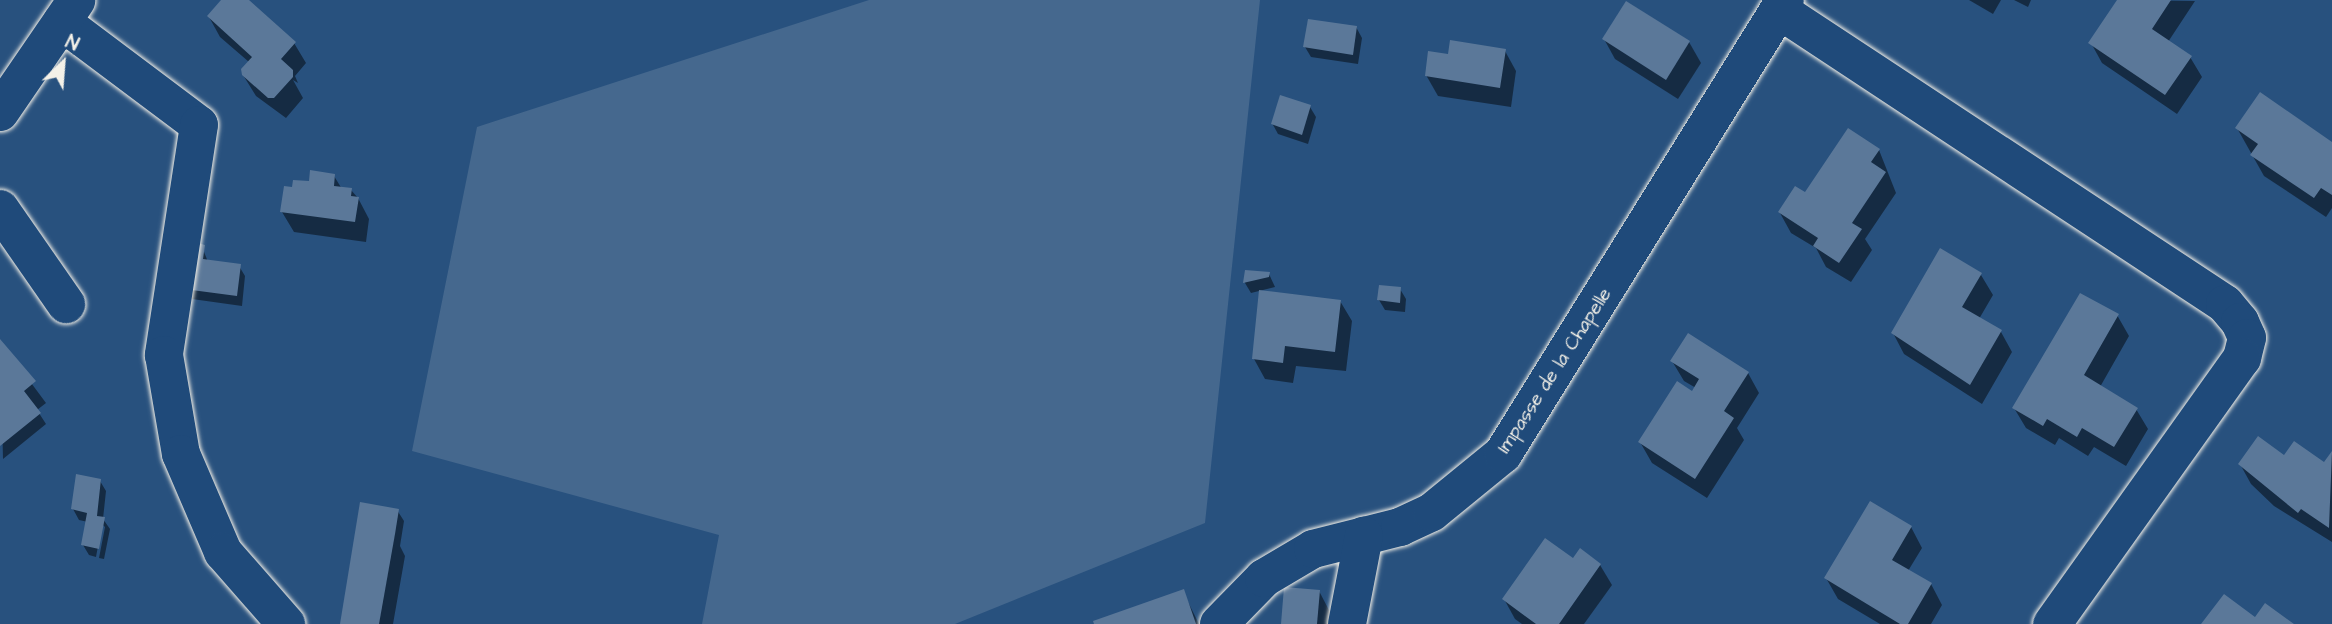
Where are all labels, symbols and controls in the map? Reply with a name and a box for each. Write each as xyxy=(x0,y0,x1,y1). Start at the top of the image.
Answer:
north arrow xyxy=(28,28,98,98)
text: N xyxy=(61,29,83,58)
street label: Impasse de la Chapelle xyxy=(1493,284,1617,458)

